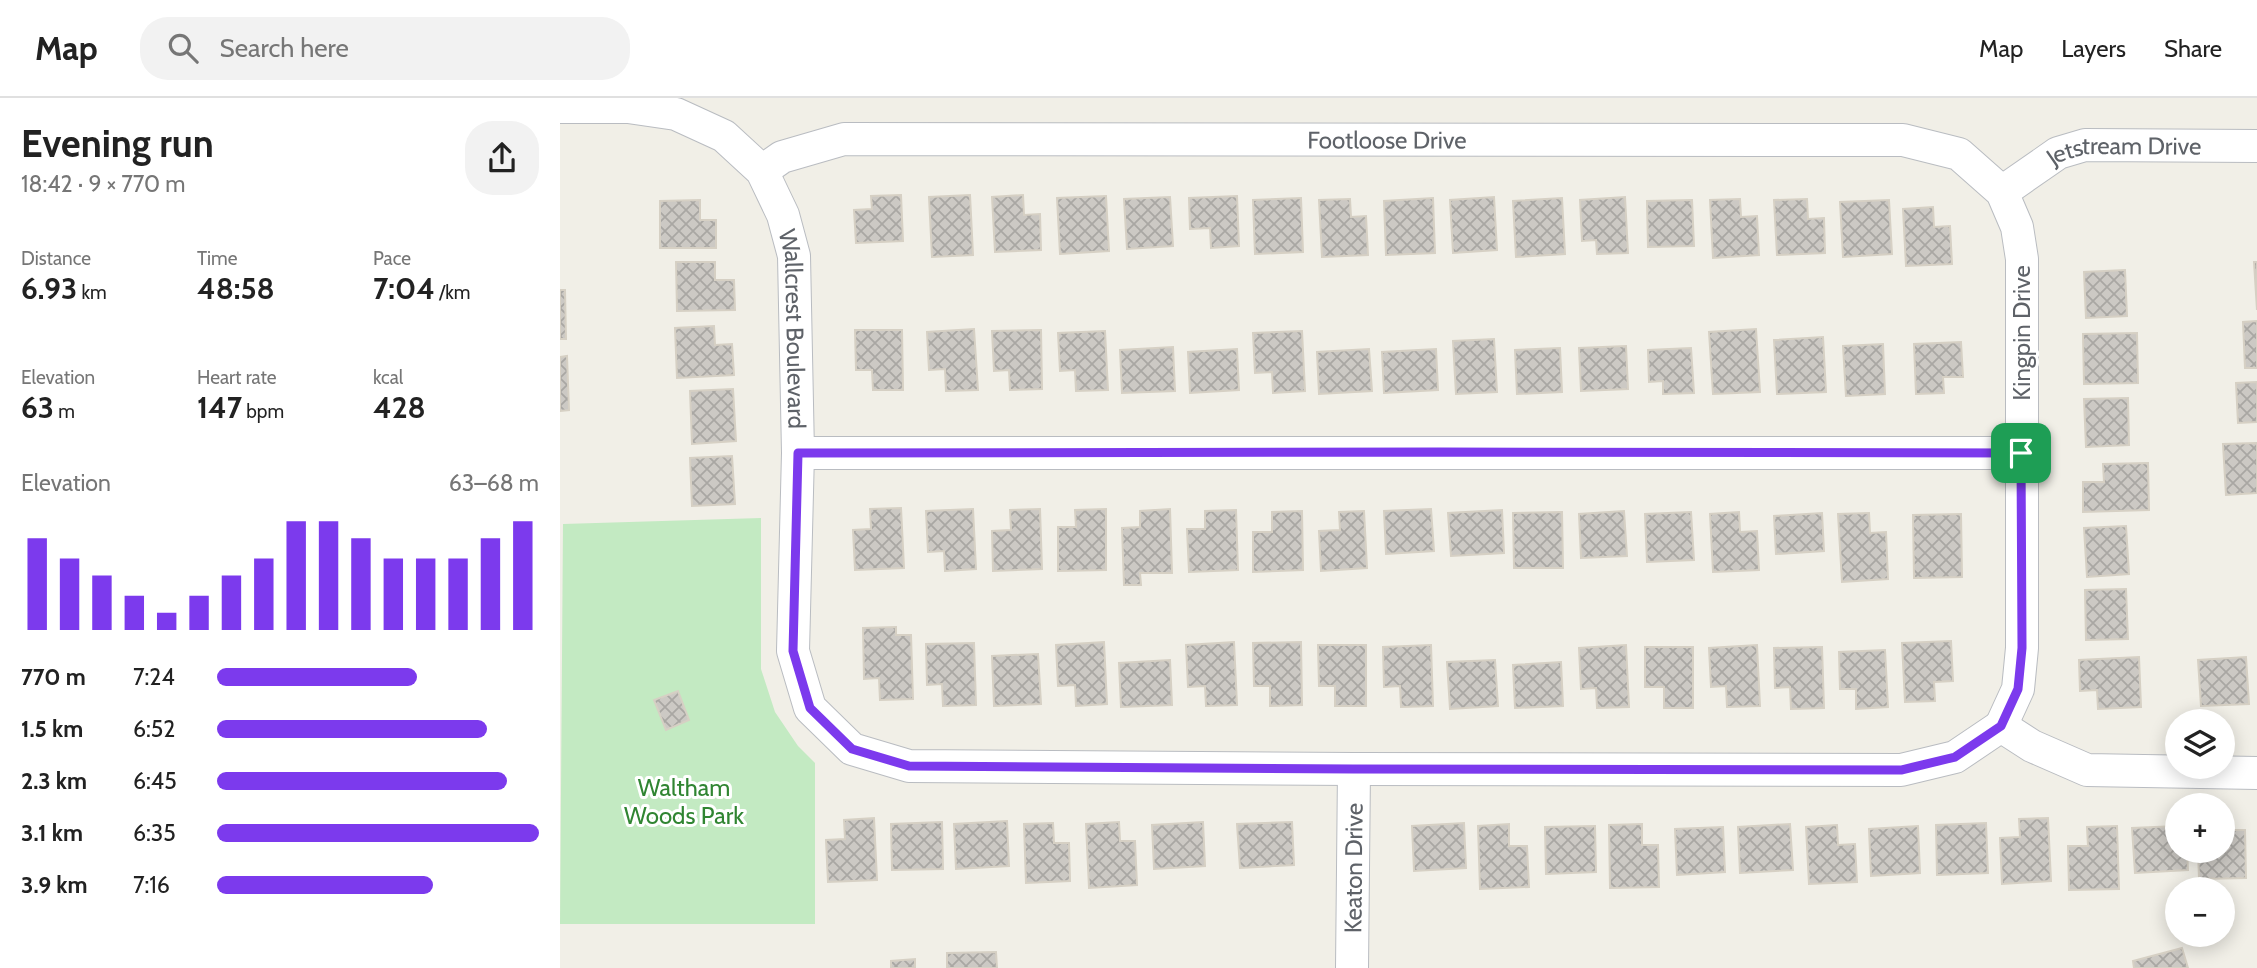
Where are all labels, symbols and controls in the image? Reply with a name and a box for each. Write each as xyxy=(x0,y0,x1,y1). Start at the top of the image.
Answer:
search box xyxy=(140,17,630,80)
text: Map xyxy=(35,28,98,68)
icon: search xyxy=(164,29,202,67)
text: Search here xyxy=(220,32,349,64)
text: Map xyxy=(1979,34,2023,63)
text: Layers xyxy=(2061,34,2126,63)
text: Share xyxy=(2164,34,2222,63)
text: Evening run xyxy=(21,120,214,167)
button: share xyxy=(465,121,539,195)
street label: Footloose Drive xyxy=(1307,125,1467,154)
street label: Jetstream Drive xyxy=(2040,130,2202,172)
text: 18:42 · 9 × 770 m xyxy=(21,170,185,198)
street label: Wallcrest Boulevard xyxy=(773,226,812,429)
text: Distance xyxy=(21,247,91,270)
text: Time xyxy=(197,247,237,270)
text: Pace xyxy=(373,247,411,270)
street label: Kingpin Drive xyxy=(2007,265,2036,401)
text: 6.93 xyxy=(21,270,77,307)
text: 48:58 xyxy=(197,270,275,307)
text: 7:04 xyxy=(373,270,435,307)
text: km xyxy=(77,281,107,304)
text: /km xyxy=(435,281,470,304)
text: Elevation xyxy=(21,366,95,389)
text: Heart rate xyxy=(197,366,277,389)
text: kcal xyxy=(373,366,403,389)
text: 63 xyxy=(21,389,54,426)
text: 147 xyxy=(197,389,242,426)
text: 428 xyxy=(373,389,426,426)
text: m xyxy=(54,400,75,423)
text: bpm xyxy=(242,400,284,423)
pin xyxy=(1991,423,2051,483)
icon: arrive xyxy=(2002,434,2040,472)
text: Elevation xyxy=(21,469,111,497)
text: 63–68 m xyxy=(449,469,539,497)
text: 770 m xyxy=(21,663,86,691)
text: 7:24 xyxy=(133,663,175,691)
map controls xyxy=(2165,709,2235,947)
button: layers xyxy=(2165,709,2235,779)
text: 1.5 km xyxy=(21,715,83,743)
text: 6:52 xyxy=(133,715,175,743)
text: 2.3 km xyxy=(21,767,87,795)
text: 6:45 xyxy=(133,767,177,795)
park label: Waltham Woods Park xyxy=(624,773,744,830)
button: + xyxy=(2165,793,2235,863)
street label: Keaton Drive xyxy=(1338,803,1368,933)
text: 3.1 km xyxy=(21,819,83,847)
text: 6:35 xyxy=(133,819,176,847)
text: 3.9 km xyxy=(21,871,87,899)
text: 7:16 xyxy=(133,871,170,899)
button: − xyxy=(2165,877,2235,947)

